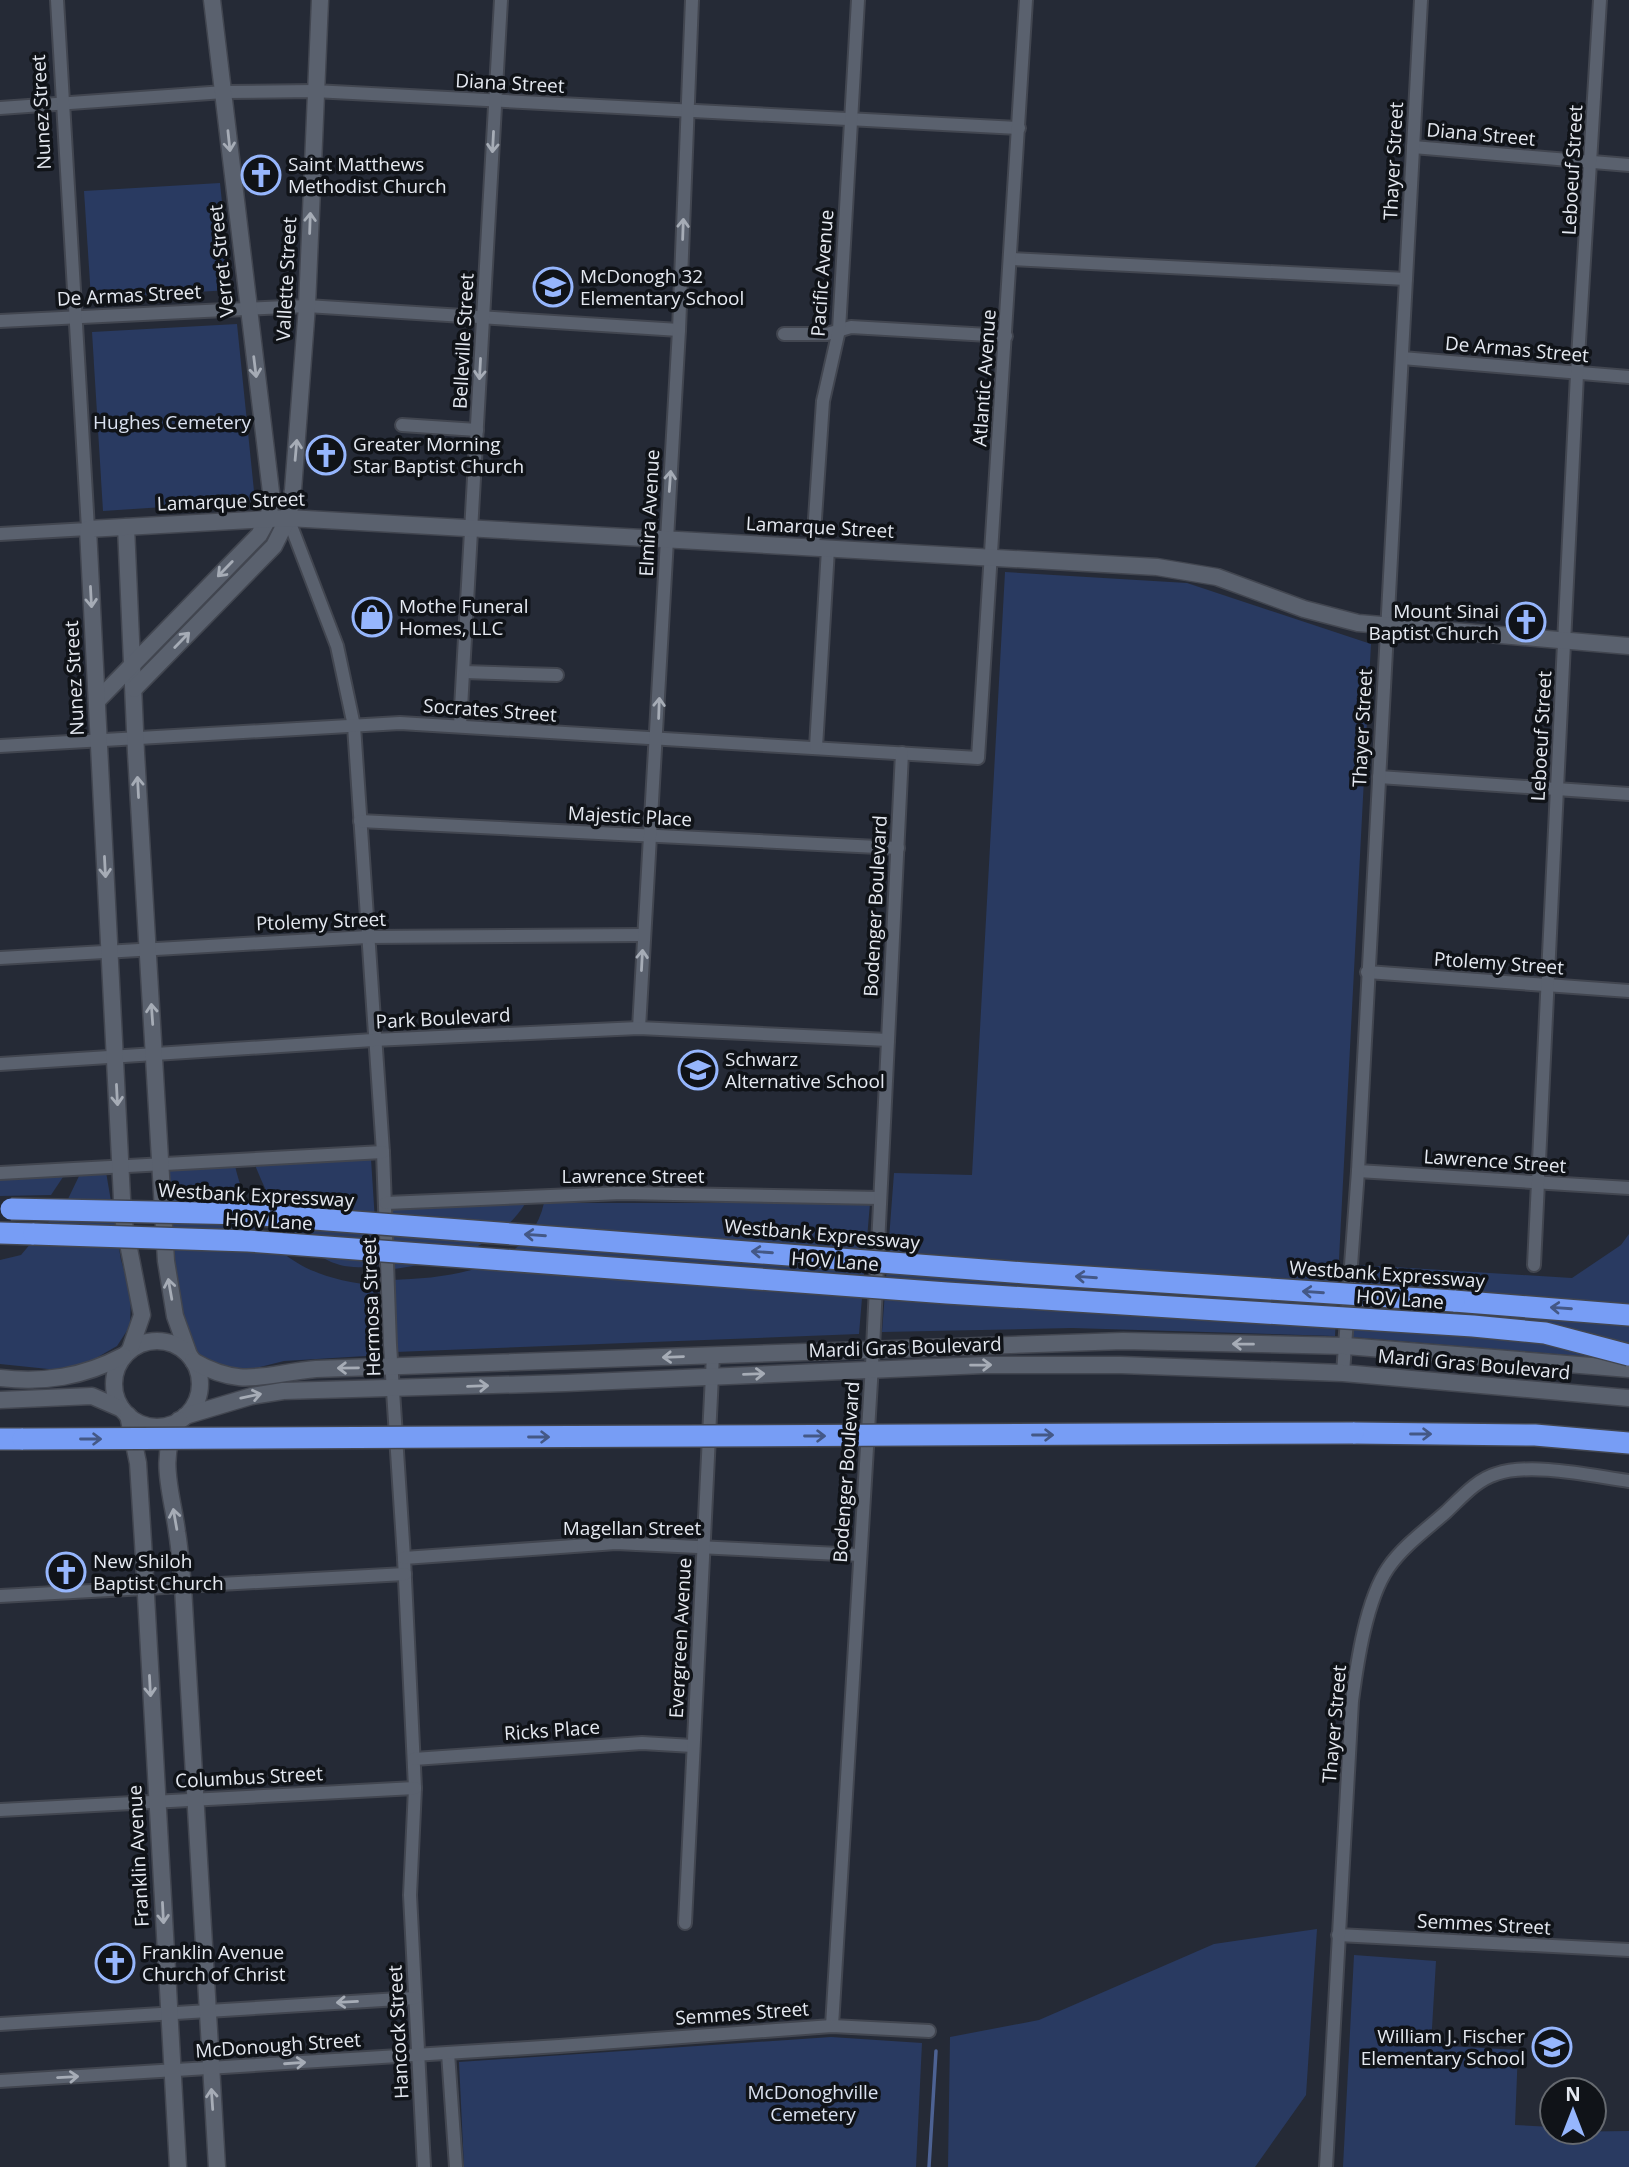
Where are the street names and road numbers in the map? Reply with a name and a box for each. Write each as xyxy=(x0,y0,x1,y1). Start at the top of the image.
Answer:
street label: Nunez Street xyxy=(25,54,57,170)
street label: Diana Street xyxy=(455,67,566,99)
street label: Thayer Street xyxy=(1377,101,1409,221)
street label: Leboeuf Street xyxy=(1556,104,1588,236)
street label: Diana Street xyxy=(1425,116,1537,152)
street label: Verret Street xyxy=(202,203,240,319)
street label: Pacific Avenue xyxy=(805,209,839,337)
street label: Vallette Street xyxy=(270,216,302,342)
street label: Belleville Street xyxy=(446,272,480,409)
street label: De Armas Street xyxy=(56,278,202,312)
street label: Atlantic Avenue xyxy=(966,308,1002,448)
street label: De Armas Street xyxy=(1444,330,1590,368)
street label: Elmira Avenue xyxy=(633,449,665,577)
street label: Lamarque Street xyxy=(156,485,306,517)
street label: Lamarque Street xyxy=(745,510,895,544)
street label: Nunez Street xyxy=(58,620,90,736)
street label: Thayer Street xyxy=(1346,668,1378,788)
street label: Leboeuf Street xyxy=(1525,670,1557,802)
street label: Socrates Street xyxy=(422,692,558,728)
street label: Majestic Place xyxy=(567,800,693,832)
street label: Bodenger Boulevard xyxy=(857,815,893,997)
street label: Ptolemy Street xyxy=(255,906,387,936)
street label: Ptolemy Street xyxy=(1433,945,1565,981)
street label: Park Boulevard xyxy=(375,1001,511,1035)
street label: Lawrence Street xyxy=(1423,1143,1567,1179)
street label: Lawrence Street xyxy=(561,1163,705,1189)
street label: Westbank Expressway xyxy=(157,1177,355,1213)
street label: HOV Lane xyxy=(224,1206,314,1236)
street label: Westbank Expressway xyxy=(723,1212,921,1256)
street label: Hermosa Street xyxy=(356,1237,386,1377)
street label: HOV Lane xyxy=(790,1245,880,1277)
street label: Westbank Expressway xyxy=(1288,1254,1486,1294)
street label: HOV Lane xyxy=(1355,1283,1445,1315)
street label: Mardi Gras Boulevard xyxy=(808,1331,1002,1363)
street label: Mardi Gras Boulevard xyxy=(1377,1343,1571,1385)
street label: Bodenger Boulevard xyxy=(827,1381,865,1563)
street label: Magellan Street xyxy=(563,1515,701,1541)
street label: Evergreen Avenue xyxy=(663,1557,697,1719)
street label: Thayer Street xyxy=(1316,1664,1352,1784)
street label: Ricks Place xyxy=(503,1714,601,1746)
street label: Columbus Street xyxy=(175,1760,324,1794)
street label: Franklin Avenue xyxy=(121,1784,155,1928)
street label: Semmes Street xyxy=(1416,1908,1552,1941)
street label: Hancock Street xyxy=(382,1964,414,2100)
street label: Semmes Street xyxy=(674,1995,810,2031)
street label: McDonough Street xyxy=(194,2026,362,2064)

